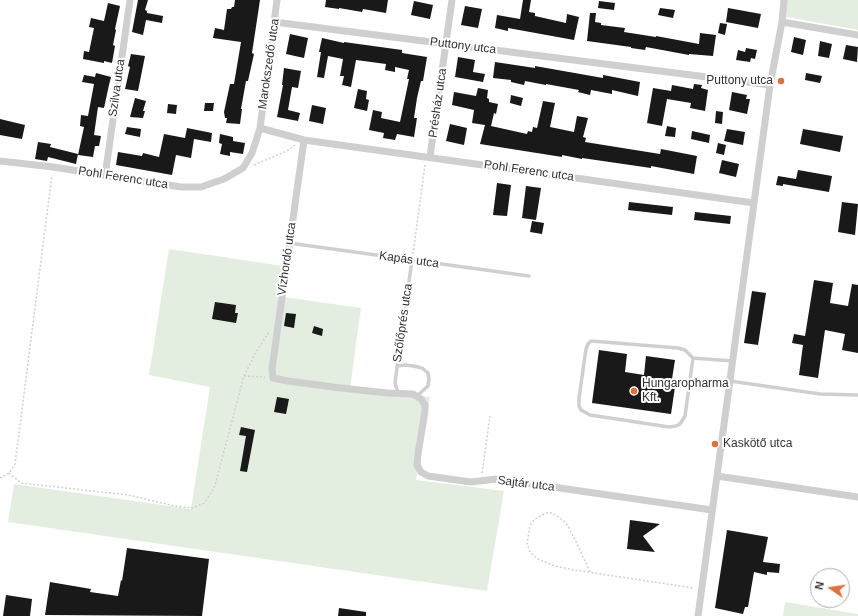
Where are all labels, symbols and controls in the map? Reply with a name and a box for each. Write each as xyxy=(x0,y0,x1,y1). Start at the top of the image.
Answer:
street label: Marokszedő utca xyxy=(256,18,282,110)
street label: Puttony utca xyxy=(429,35,497,57)
street label: Szilva utca xyxy=(106,58,128,118)
street label: Présház utca xyxy=(426,67,450,139)
place label: Puttony utca xyxy=(706,74,773,88)
marker: Puttony utca xyxy=(776,76,786,86)
street label: Pohl Ferenc utca xyxy=(483,158,575,184)
street label: Pohl Ferenc utca xyxy=(77,164,169,192)
street label: Vízhordó utca xyxy=(275,221,299,297)
street label: Kapás utca xyxy=(378,249,440,271)
street label: Szőlőprés utca xyxy=(390,283,416,363)
place label: Hungaropharma Kft. xyxy=(642,377,729,405)
marker: Hungaropharma Kft. xyxy=(629,386,639,396)
place label: Kaskötő utca xyxy=(723,437,792,451)
marker: Kaskötő utca xyxy=(710,439,720,449)
street label: Sajtár utca xyxy=(497,473,555,495)
north arrow xyxy=(810,568,850,608)
text: N xyxy=(813,580,826,591)

